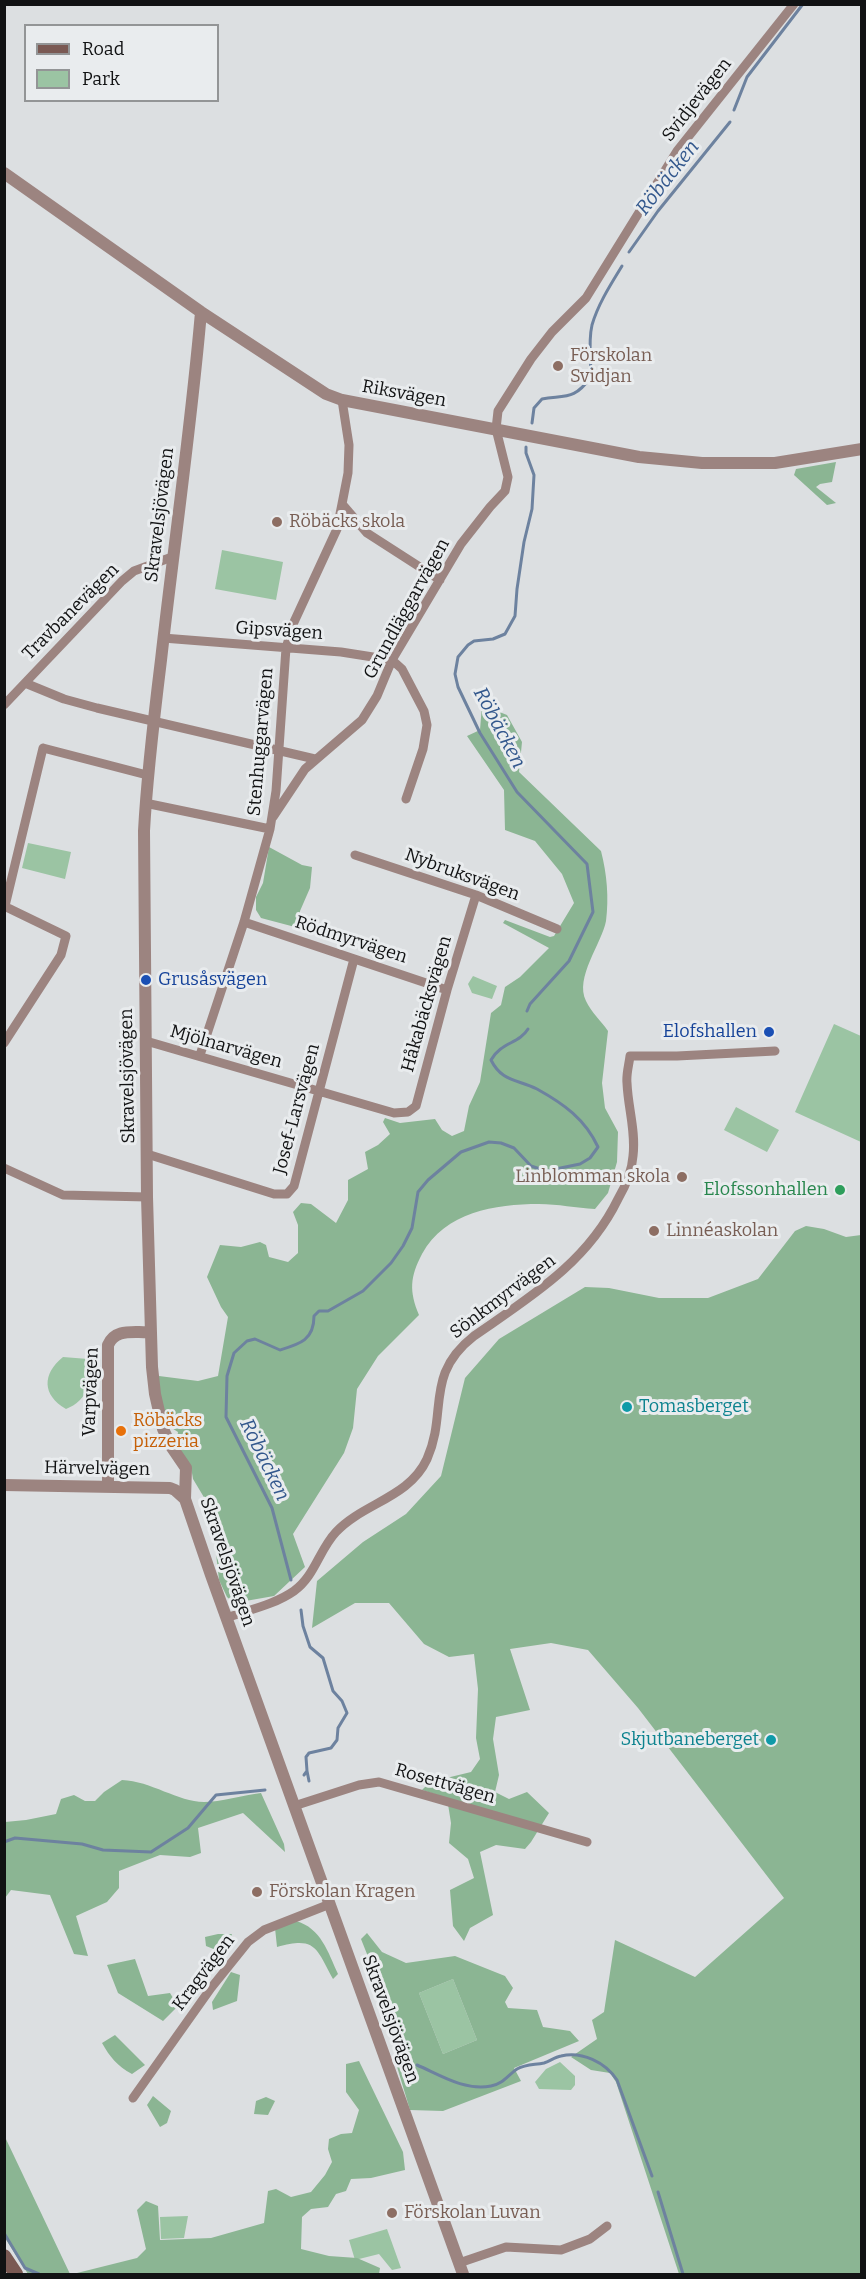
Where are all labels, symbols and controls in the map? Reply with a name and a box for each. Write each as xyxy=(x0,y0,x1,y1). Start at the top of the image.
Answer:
legend xyxy=(24,24,219,102)
text: Road xyxy=(82,38,124,60)
street label: Svidjevägen xyxy=(658,54,736,146)
text: Park xyxy=(82,68,120,90)
water label: Röbäcken xyxy=(631,136,705,220)
place label: Förskolan Svidjan xyxy=(570,345,652,388)
marker: Förskolan Svidjan xyxy=(551,359,565,373)
street label: Riksvägen xyxy=(360,376,448,412)
street label: Skravelsjövägen xyxy=(141,447,179,583)
place label: Röbäcks skola xyxy=(289,511,405,533)
marker: Röbäcks skola xyxy=(270,515,284,529)
street label: Grundläggarvägen xyxy=(359,535,455,683)
street label: Travbanevägen xyxy=(18,559,124,665)
street label: Gipsvägen xyxy=(234,617,324,645)
street label: Stenhuggarvägen xyxy=(244,667,278,817)
water label: Röbäcken xyxy=(468,683,530,773)
street label: Nybruksvägen xyxy=(402,844,522,906)
street label: Rödmyrvägen xyxy=(292,912,410,968)
street label: Håkabäcksvägen xyxy=(397,933,457,1075)
place label: Grusåsvägen xyxy=(158,969,267,991)
marker: Grusåsvägen xyxy=(139,973,153,987)
street label: Skravelsjövägen xyxy=(116,1008,140,1144)
street label: Mjölnarvägen xyxy=(168,1021,284,1073)
place label: Elofshallen xyxy=(663,1021,757,1043)
marker: Elofshallen xyxy=(762,1025,776,1039)
street label: Josef-Larsvägen xyxy=(269,1041,325,1177)
place label: Linblomman skola xyxy=(515,1166,670,1188)
marker: Linblomman skola xyxy=(675,1170,689,1184)
place label: Elofssonhallen xyxy=(703,1179,828,1201)
marker: Elofssonhallen xyxy=(833,1183,847,1197)
place label: Linnéaskolan xyxy=(666,1220,778,1242)
marker: Linnéaskolan xyxy=(647,1224,661,1238)
street label: Sönkmyrvägen xyxy=(446,1250,560,1344)
street label: Varpvägen xyxy=(79,1347,103,1437)
place label: Tomasberget xyxy=(639,1396,749,1418)
marker: Tomasberget xyxy=(620,1400,634,1414)
place label: Röbäcks pizzeria xyxy=(133,1410,202,1452)
water label: Röbäcken xyxy=(234,1415,294,1505)
marker: Röbäcks pizzeria xyxy=(114,1424,128,1438)
street label: Härvelvägen xyxy=(44,1457,150,1481)
street label: Skravelsjövägen xyxy=(195,1495,259,1629)
place label: Skjutbaneberget xyxy=(621,1729,759,1751)
marker: Skjutbaneberget xyxy=(764,1733,778,1747)
street label: Rosettvägen xyxy=(392,1759,498,1809)
place label: Förskolan Kragen xyxy=(269,1881,415,1903)
marker: Förskolan Kragen xyxy=(250,1885,264,1899)
street label: Kragvägen xyxy=(168,1931,240,2015)
street label: Skravelsjövägen xyxy=(357,1952,423,2086)
place label: Förskolan Luvan xyxy=(404,2202,541,2224)
marker: Förskolan Luvan xyxy=(385,2206,399,2220)

